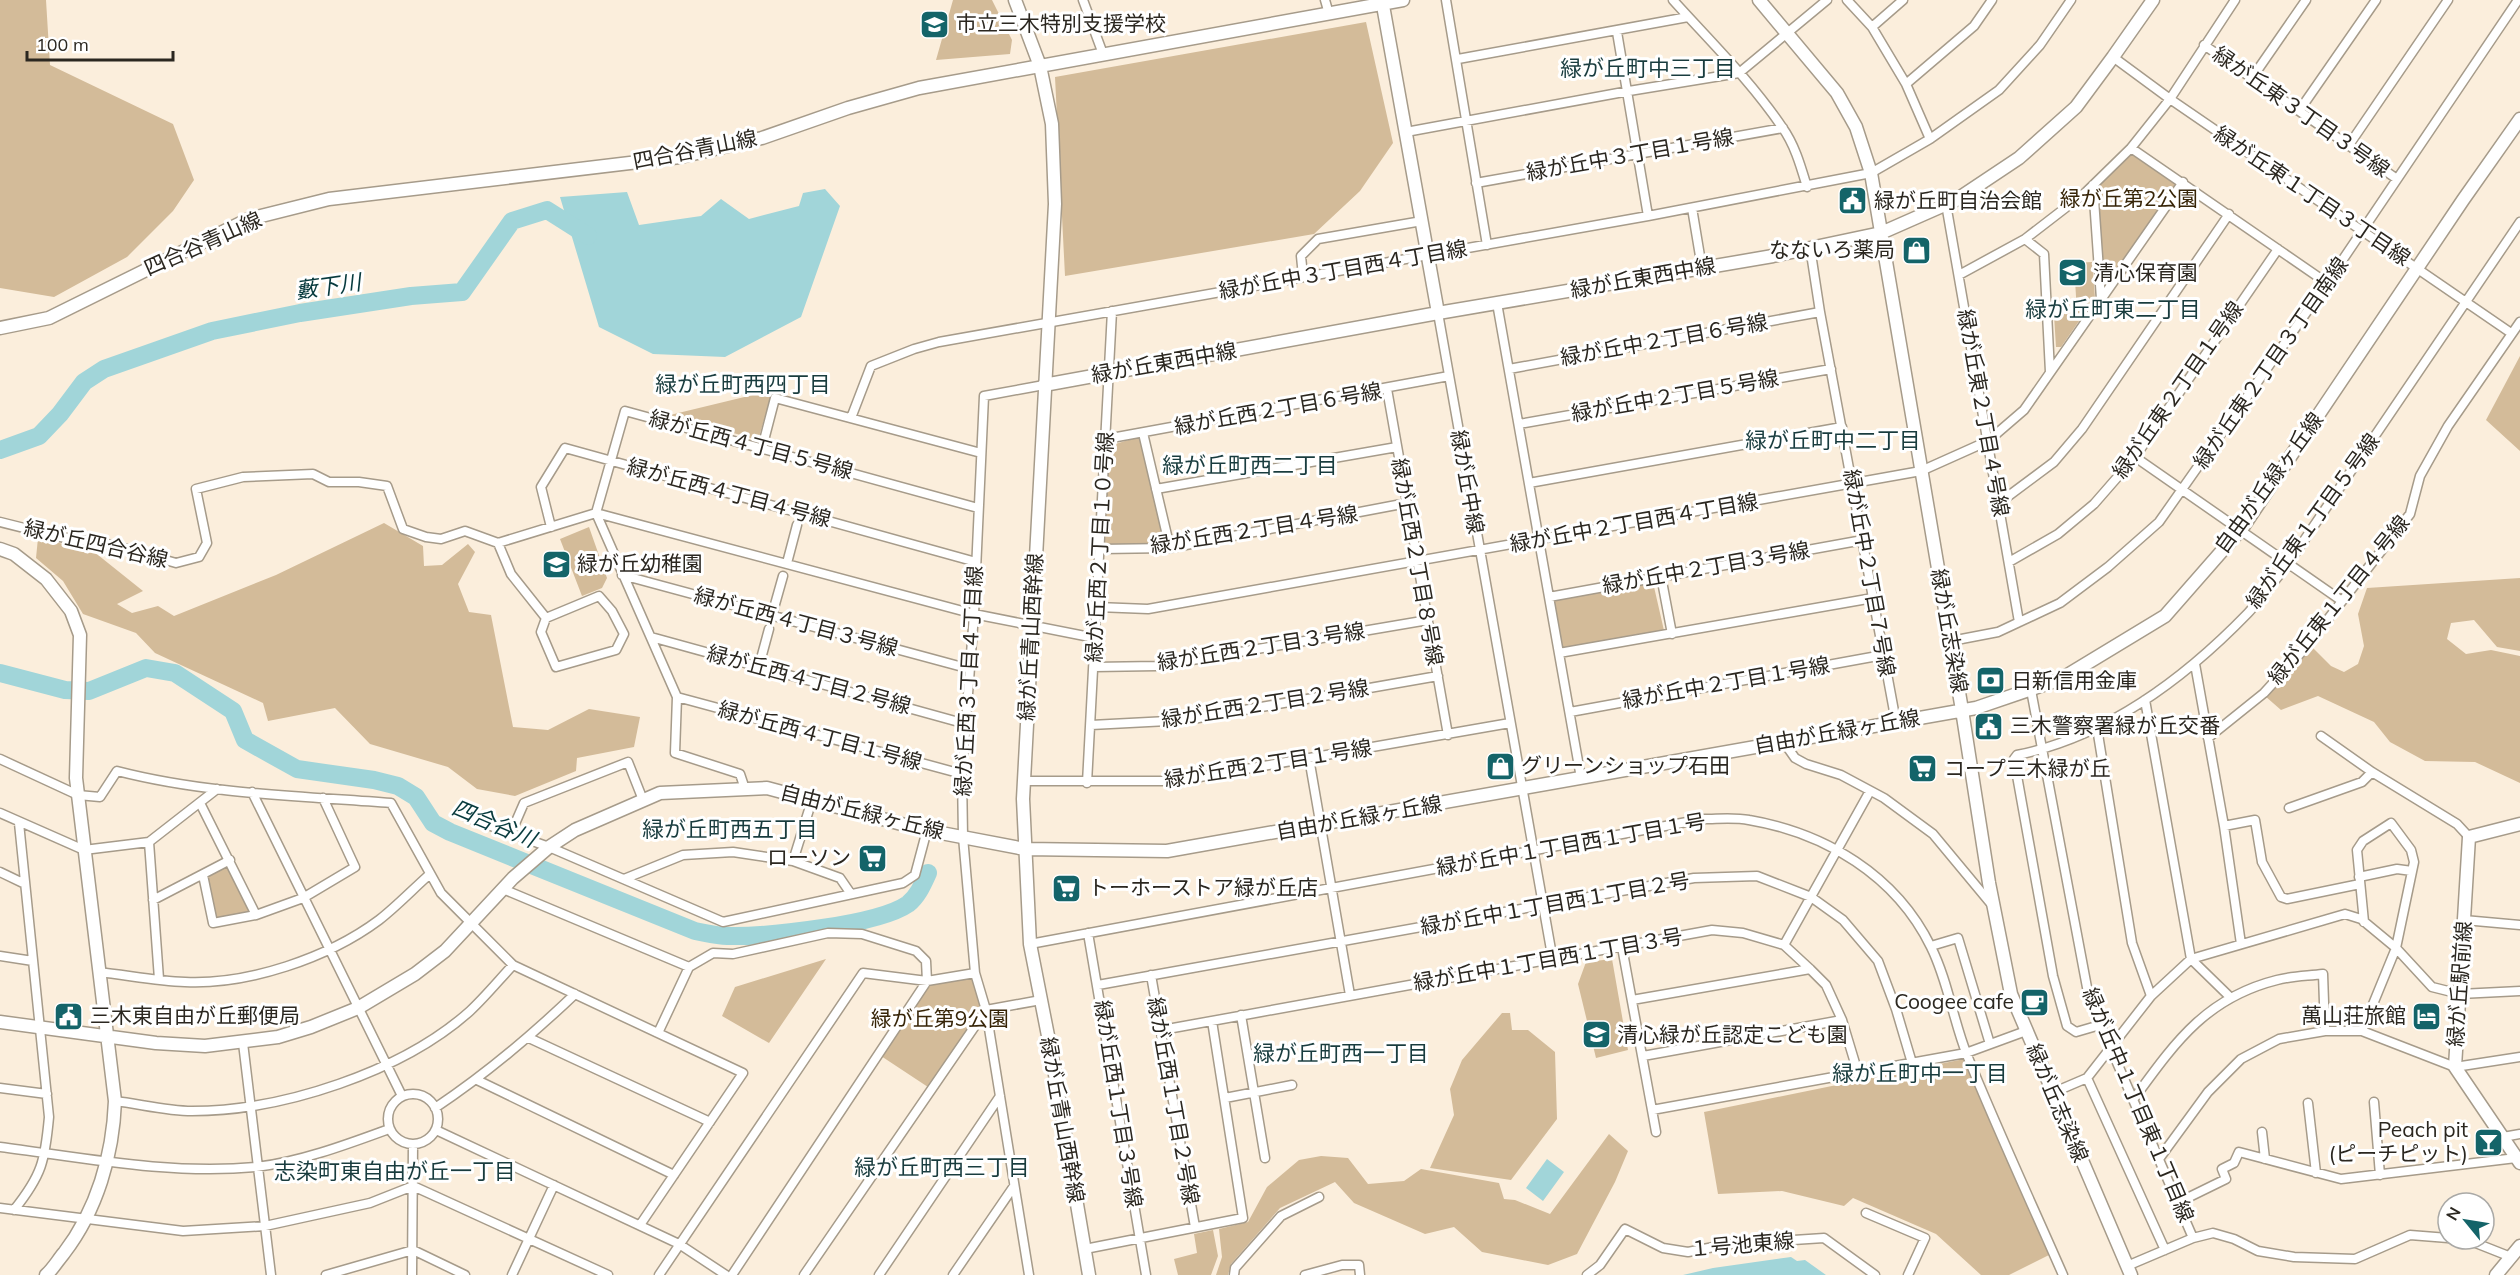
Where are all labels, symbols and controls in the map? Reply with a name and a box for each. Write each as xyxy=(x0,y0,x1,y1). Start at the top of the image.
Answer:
school or university icon: 市立三木特別支援学校 xyxy=(919,8,951,40)
place label: 市立三木特別支援学校 xyxy=(956,10,1166,36)
scale bar xyxy=(27,24,172,62)
text: 100 m xyxy=(36,33,89,56)
street label: 緑が丘東３丁目３号線 xyxy=(2208,40,2395,182)
district label: 緑が丘町中三丁目 xyxy=(1560,54,1736,82)
street label: 緑が丘東１丁目３丁目線 xyxy=(2210,120,2416,271)
street label: 緑が丘中３丁目１号線 xyxy=(1524,123,1735,185)
street label: 四合谷青山線 xyxy=(630,124,759,174)
public building icon: 緑が丘町自治会館 xyxy=(1837,185,1869,217)
park label: 緑が丘第2公園 xyxy=(2060,185,2198,211)
place label: 緑が丘町自治会館 xyxy=(1874,187,2042,213)
street label: 四合谷青山線 xyxy=(140,206,265,281)
street label: 緑が丘中３丁目西４丁目線 xyxy=(1216,234,1469,304)
shop icon: なないろ薬局 xyxy=(1900,234,1932,266)
place label: なないろ薬局 xyxy=(1769,236,1895,262)
street label: 緑が丘東西中線 xyxy=(1568,251,1717,303)
street label: 緑が丘東２丁目３丁目南線 xyxy=(2187,252,2353,473)
school or university icon: 清心保育園 xyxy=(2056,257,2088,289)
place label: 清心保育園 xyxy=(2093,259,2198,285)
water label: 藪下川 xyxy=(293,267,365,304)
district label: 緑が丘町東二丁目 xyxy=(2025,295,2201,323)
street label: 緑が丘東２丁目１号線 xyxy=(2106,296,2248,483)
street label: 緑が丘東２丁目４号線 xyxy=(1953,307,2015,518)
street label: 緑が丘中２丁目６号線 xyxy=(1558,308,1769,370)
street label: 緑が丘東西中線 xyxy=(1089,336,1238,388)
street label: 緑が丘中２丁目５号線 xyxy=(1569,364,1780,426)
district label: 緑が丘町西四丁目 xyxy=(655,370,831,398)
street label: 緑が丘西２丁目６号線 xyxy=(1172,377,1383,439)
street label: 緑が丘西４丁目５号線 xyxy=(646,404,856,484)
street label: 自由が丘緑ヶ丘線 xyxy=(2208,407,2328,558)
district label: 緑が丘町中二丁目 xyxy=(1745,426,1921,454)
street label: 緑が丘中線 xyxy=(1446,428,1490,536)
street label: 緑が丘東１丁目５号線 xyxy=(2240,428,2384,613)
street label: 緑が丘西２丁目１０号線 xyxy=(1080,431,1118,663)
district label: 緑が丘町西二丁目 xyxy=(1162,451,1338,479)
street label: 緑が丘西４丁目４号線 xyxy=(624,452,834,532)
street label: 緑が丘西２丁目８号線 xyxy=(1387,456,1449,667)
street label: 緑が丘中２丁目７号線 xyxy=(1839,467,1901,678)
street label: 緑が丘中２丁目西４丁目線 xyxy=(1507,487,1760,557)
street label: 緑が丘西２丁目４号線 xyxy=(1148,500,1360,558)
street label: 緑が丘東１丁目４号線 xyxy=(2262,510,2414,689)
street label: 緑が丘四合谷線 xyxy=(22,514,171,572)
street label: 緑が丘中２丁目３号線 xyxy=(1600,536,1811,598)
school or university icon: 緑が丘幼稚園 xyxy=(540,548,572,580)
place label: 緑が丘幼稚園 xyxy=(577,550,703,576)
street label: 緑が丘青山西幹線 xyxy=(1013,552,1047,722)
street label: 緑が丘西３丁目４丁目線 xyxy=(949,565,987,797)
street label: 緑が丘志染線 xyxy=(1926,567,1974,695)
street label: 緑が丘西４丁目３号線 xyxy=(691,581,901,661)
street label: 緑が丘西２丁目３号線 xyxy=(1155,617,1367,675)
street label: 緑が丘西４丁目２号線 xyxy=(704,639,914,719)
street label: 緑が丘中２丁目１号線 xyxy=(1620,651,1831,713)
bank icon: 日新信用金庫 xyxy=(1974,665,2006,697)
place label: 日新信用金庫 xyxy=(2011,667,2137,693)
street label: 緑が丘西２丁目２号線 xyxy=(1159,674,1371,732)
street label: 緑が丘西４丁目１号線 xyxy=(715,695,925,775)
street label: 自由が丘緑ヶ丘線 xyxy=(1752,704,1922,758)
public building icon: 三木警察署緑が丘交番 xyxy=(1973,710,2005,742)
place label: 三木警察署緑が丘交番 xyxy=(2010,712,2220,738)
street label: 緑が丘西２丁目１号線 xyxy=(1162,734,1374,792)
shop icon: グリーンショップ石田 xyxy=(1484,750,1516,782)
place label: グリーンショップ石田 xyxy=(1521,752,1730,778)
supermarket icon: コープ三木緑が丘 xyxy=(1907,753,1939,785)
place label: コープ三木緑が丘 xyxy=(1944,755,2111,781)
street label: 自由が丘緑ヶ丘線 xyxy=(778,778,947,844)
street label: 自由が丘緑ヶ丘線 xyxy=(1274,790,1444,844)
water label: 四合谷川 xyxy=(448,793,542,854)
street label: 緑が丘中１丁目西１丁目１号 xyxy=(1434,808,1708,881)
district label: 緑が丘町西五丁目 xyxy=(642,815,818,843)
supermarket icon: ローソン xyxy=(856,842,888,874)
place label: ローソン xyxy=(767,844,851,870)
street label: 緑が丘中１丁目西１丁目２号 xyxy=(1418,867,1692,940)
supermarket icon: トーホーストア緑が丘店 xyxy=(1051,872,1083,904)
place label: トーホーストア緑が丘店 xyxy=(1088,874,1318,900)
street label: 緑が丘駅前線 xyxy=(2442,920,2476,1048)
street label: 緑が丘中１丁目西１丁目３号 xyxy=(1411,923,1685,996)
street label: 緑が丘中１丁目東１丁目線 xyxy=(2078,984,2200,1226)
cafe icon: Coogee cafe xyxy=(2019,986,2051,1018)
place label: Coogee cafe xyxy=(1894,988,2014,1014)
street label: 緑が丘西１丁目２号線 xyxy=(1143,995,1205,1206)
street label: 緑が丘西１丁目３号線 xyxy=(1090,998,1148,1210)
public building icon: 三木東自由が丘郵便局 xyxy=(53,1000,85,1032)
hotel icon: 萬山荘旅館 xyxy=(2411,1000,2443,1032)
place label: 三木東自由が丘郵便局 xyxy=(90,1002,300,1028)
place label: 萬山荘旅館 xyxy=(2301,1002,2406,1028)
park label: 緑が丘第9公園 xyxy=(871,1005,1009,1031)
school or university icon: 清心緑が丘認定こども園 xyxy=(1580,1019,1612,1051)
place label: 清心緑が丘認定こども園 xyxy=(1617,1021,1848,1047)
street label: 緑が丘青山西幹線 xyxy=(1036,1035,1090,1205)
district label: 緑が丘町西一丁目 xyxy=(1253,1039,1429,1067)
street label: 緑が丘志染線 xyxy=(2021,1040,2095,1166)
district label: 緑が丘町中一丁目 xyxy=(1832,1059,2008,1087)
place label: Peach pit (ピーチピット) xyxy=(2329,1116,2468,1166)
bar icon: Peach pit (ピーチピット) xyxy=(2473,1126,2505,1158)
district label: 緑が丘町西三丁目 xyxy=(854,1153,1030,1181)
district label: 志染町東自由が丘一丁目 xyxy=(274,1157,516,1185)
north arrow xyxy=(2436,1191,2496,1251)
text: N xyxy=(2441,1203,2465,1224)
street label: １号池東線 xyxy=(1688,1226,1795,1262)

